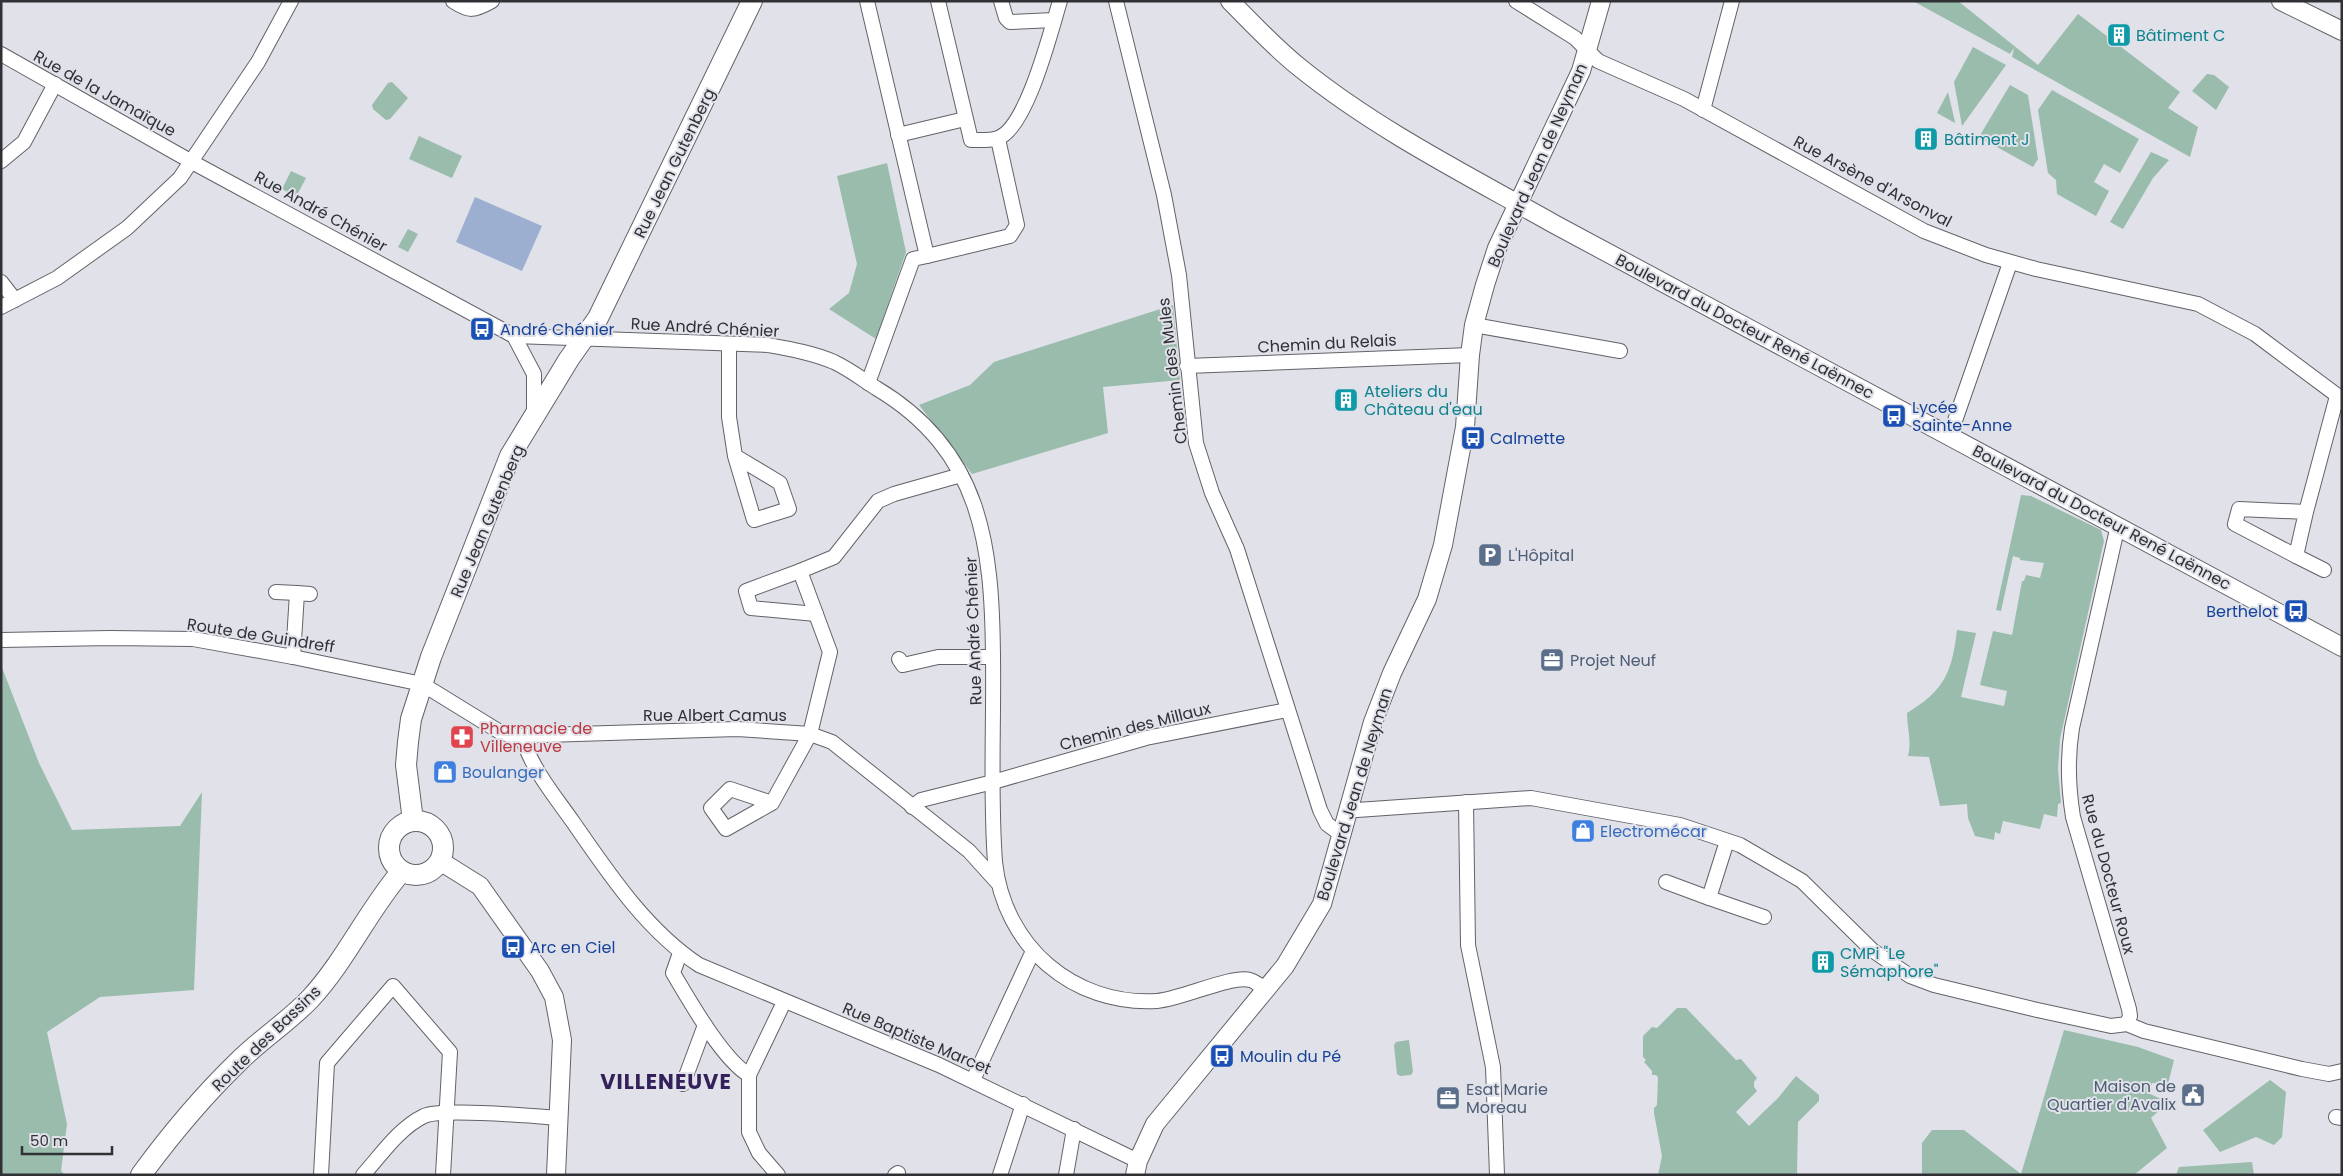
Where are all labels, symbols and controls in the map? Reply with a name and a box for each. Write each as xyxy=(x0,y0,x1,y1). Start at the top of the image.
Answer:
building icon: Bâtiment C xyxy=(2106,22,2132,48)
place label: Bâtiment C xyxy=(2136,24,2225,47)
street label: Rue de la Jamaïque xyxy=(29,45,180,142)
street label: Boulevard Jean de Neyman xyxy=(1482,59,1593,271)
street label: Rue Jean Gutenberg xyxy=(628,84,721,242)
building icon: Bâtiment J xyxy=(1913,126,1939,152)
place label: Bâtiment J xyxy=(1944,128,2030,151)
street label: Rue Arsène d'Arsonval xyxy=(1790,130,1956,233)
street label: Rue André Chénier xyxy=(250,165,391,258)
street label: Boulevard du Docteur René Laënnec xyxy=(1611,248,1878,405)
street label: Chemin des Mules xyxy=(1152,297,1193,445)
street label: Rue André Chénier xyxy=(630,312,780,343)
bus stop icon: André Chénier xyxy=(469,316,495,342)
place label: André Chénier xyxy=(500,318,615,341)
street label: Chemin du Relais xyxy=(1257,328,1397,359)
place label: Ateliers du Château d'eau xyxy=(1364,380,1483,421)
building icon: Ateliers du Château d'eau xyxy=(1333,387,1359,413)
place label: Lycée Sainte-Anne xyxy=(1912,396,2012,437)
bus stop icon: Lycée Sainte-Anne xyxy=(1881,403,1907,429)
bus stop icon: Calmette xyxy=(1460,425,1486,451)
place label: Calmette xyxy=(1490,427,1565,450)
street label: Boulevard du Docteur René Laënnec xyxy=(1968,439,2235,596)
street label: Rue Jean Gutenberg xyxy=(445,441,530,601)
parking icon: L'Hôpital xyxy=(1477,542,1503,568)
place label: L'Hôpital xyxy=(1508,544,1574,567)
street label: Rue André Chénier xyxy=(959,556,988,706)
bus stop icon: Berthelot xyxy=(2283,598,2309,624)
place label: Berthelot xyxy=(2206,600,2278,623)
street label: Route de Guindreff xyxy=(185,612,336,659)
office icon: Projet Neuf xyxy=(1539,647,1565,673)
place label: Projet Neuf xyxy=(1570,649,1656,672)
street label: Boulevard Jean de Neyman xyxy=(1311,685,1398,903)
street label: Chemin des Millaux xyxy=(1057,696,1213,756)
street label: Rue Albert Camus xyxy=(643,704,787,727)
place label: Pharmacie de Villeneuve xyxy=(480,717,592,758)
pharmacy icon: Pharmacie de Villeneuve xyxy=(449,724,475,750)
shop icon: Boulanger xyxy=(432,759,458,785)
place label: Boulanger xyxy=(462,761,544,784)
street label: Rue du Docteur Roux xyxy=(2076,792,2141,957)
shop icon: Electromécar xyxy=(1570,818,1596,844)
place label: Electromécar xyxy=(1600,820,1707,843)
bus stop icon: Arc en Ciel xyxy=(500,934,526,960)
place label: Arc en Ciel xyxy=(530,936,615,959)
place label: CMPi "Le Sémaphore" xyxy=(1840,942,1939,983)
building icon: CMPi "Le Sémaphore" xyxy=(1810,949,1836,975)
street label: Route des Bassins xyxy=(207,980,326,1096)
street label: Rue Baptiste Marcet xyxy=(839,997,995,1080)
bus stop icon: Moulin du Pé xyxy=(1209,1043,1235,1069)
place label: Moulin du Pé xyxy=(1240,1045,1341,1068)
district label: VILLENEUVE xyxy=(600,1067,732,1096)
place label: Maison de Quartier d'Avalix xyxy=(2047,1075,2176,1116)
place label: Esat Marie Moreau xyxy=(1466,1078,1548,1119)
public building icon: Maison de Quartier d'Avalix xyxy=(2180,1082,2206,1108)
office icon: Esat Marie Moreau xyxy=(1435,1085,1461,1111)
scale bar xyxy=(22,1124,112,1156)
text: 50 m xyxy=(30,1130,68,1151)

